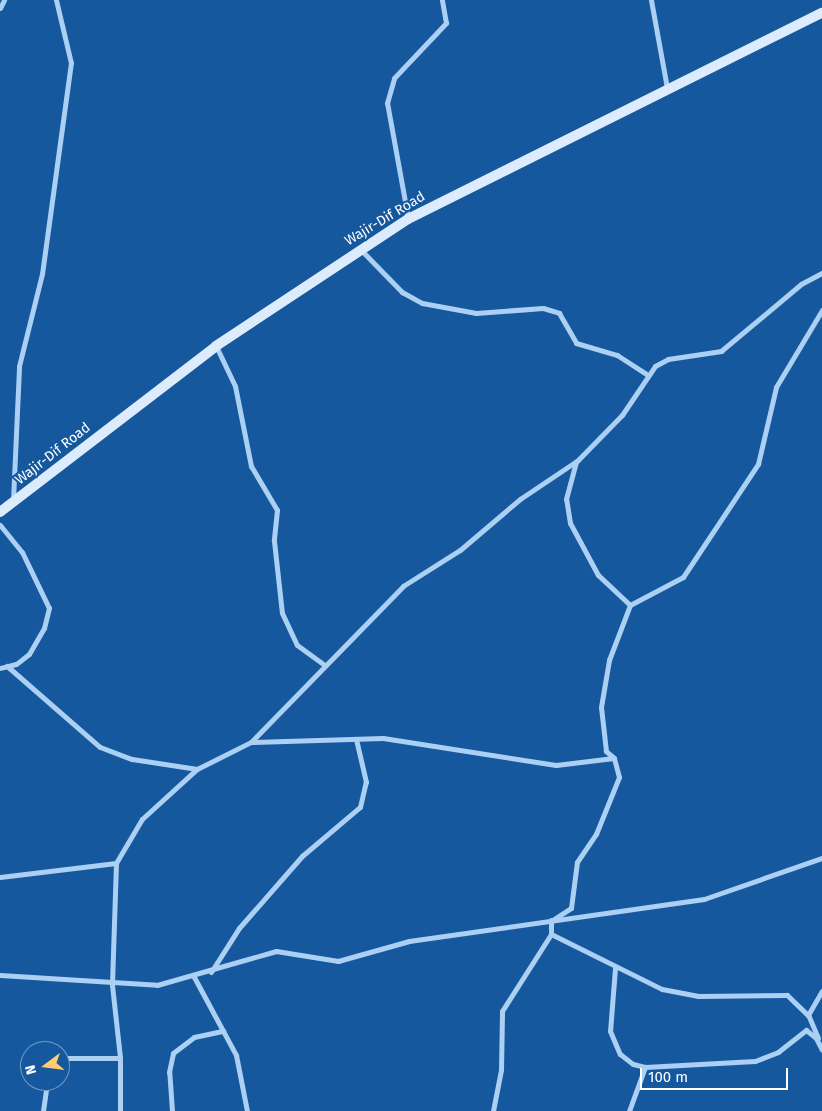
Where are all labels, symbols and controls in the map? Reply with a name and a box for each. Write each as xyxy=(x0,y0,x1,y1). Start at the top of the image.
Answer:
street label: Wajir-Dif Road xyxy=(342,188,428,250)
street label: Wajir-Dif Road xyxy=(12,419,94,489)
north arrow xyxy=(20,1041,70,1091)
scale bar xyxy=(642,1058,790,1090)
text: N xyxy=(22,1063,40,1076)
text: 100 m xyxy=(648,1068,688,1086)

